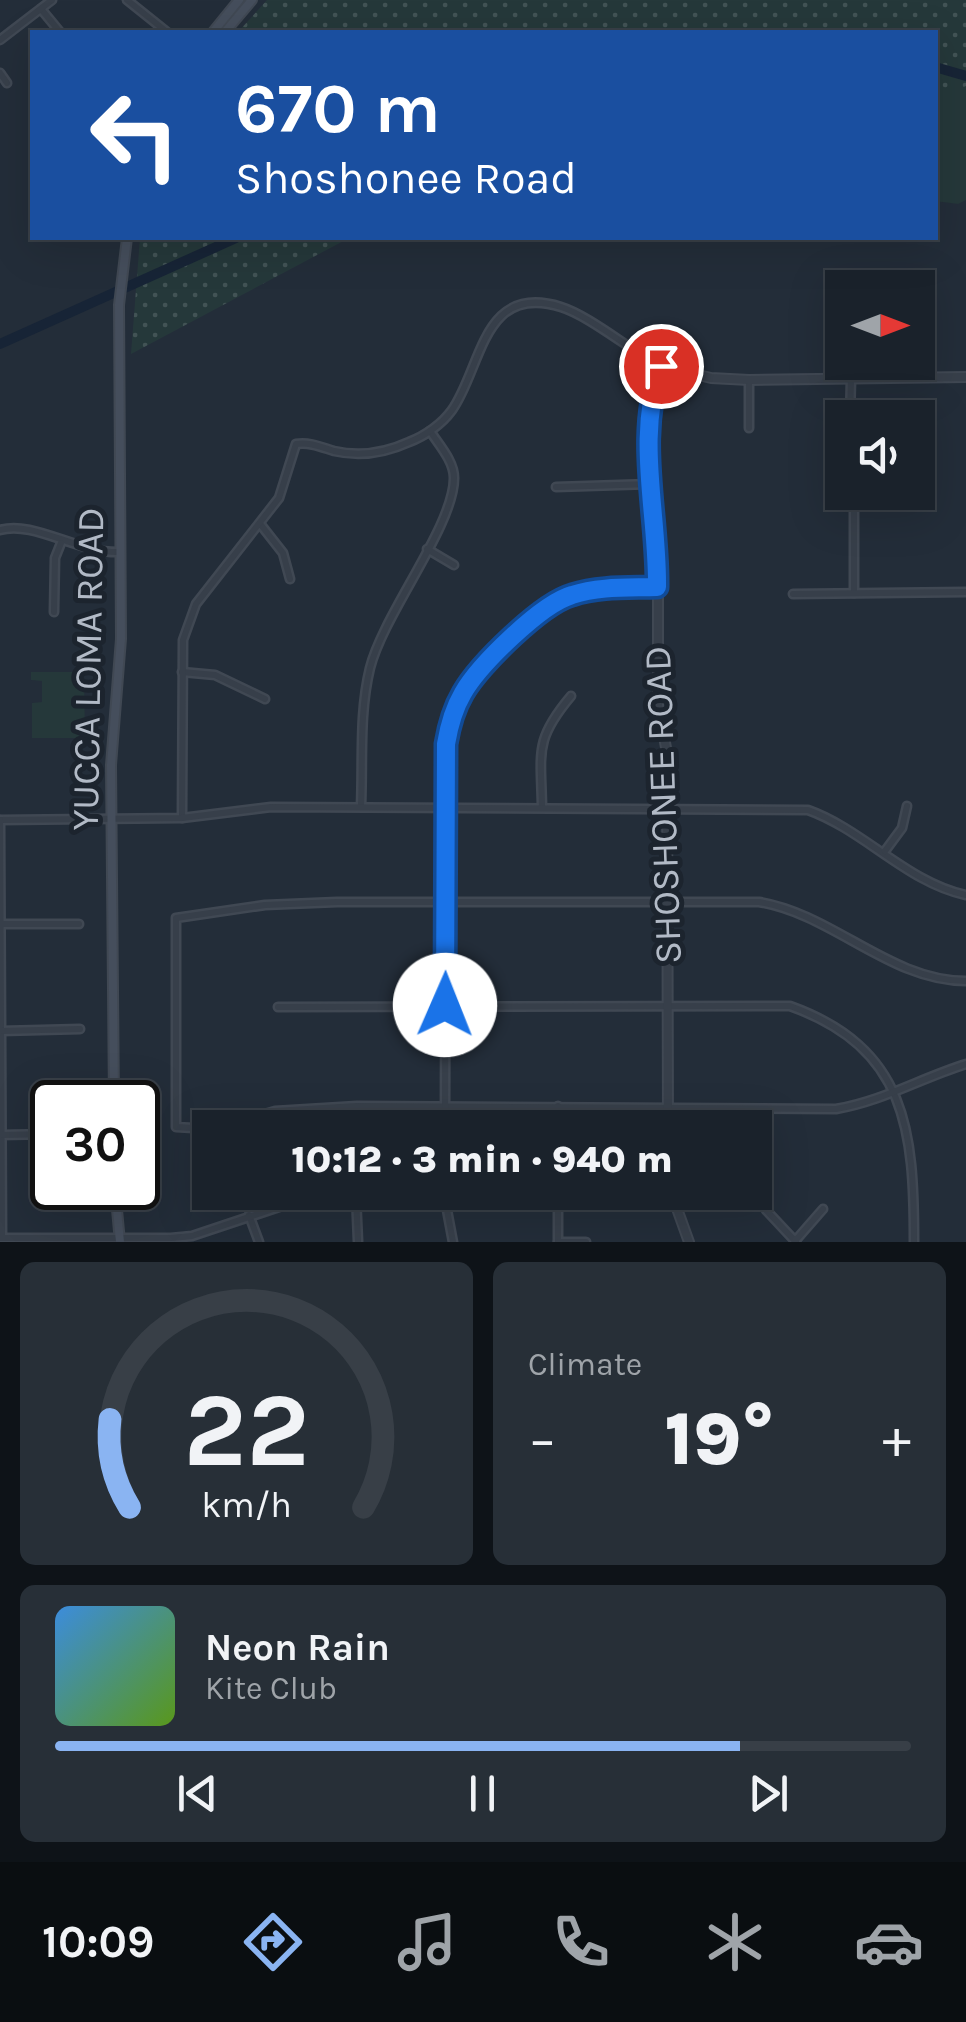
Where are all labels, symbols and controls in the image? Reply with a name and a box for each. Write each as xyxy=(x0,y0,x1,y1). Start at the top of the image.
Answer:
text: 670 m xyxy=(235,68,441,150)
icon: left xyxy=(70,70,200,200)
text: Shoshonee Road xyxy=(235,152,577,204)
north arrow xyxy=(825,270,935,380)
map controls xyxy=(825,270,935,510)
pin xyxy=(619,324,704,409)
icon: arrive xyxy=(634,339,689,394)
button: sound xyxy=(825,400,935,510)
street label: YUCCA LOMA ROAD xyxy=(63,507,113,831)
street label: SHOSHONEE ROAD xyxy=(635,645,691,965)
position arrow xyxy=(393,953,497,1057)
speed limit sign: 30 xyxy=(30,1080,160,1210)
text: 10:12 · 3 min · 940 m xyxy=(291,1137,673,1182)
text: Climate xyxy=(528,1346,642,1383)
text: 22 xyxy=(184,1370,309,1491)
text: 19° xyxy=(665,1395,774,1483)
text: − xyxy=(528,1407,557,1471)
text: + xyxy=(882,1407,911,1471)
text: km/h xyxy=(201,1484,292,1526)
text: Neon Rain xyxy=(205,1625,390,1670)
text: Kite Club xyxy=(205,1670,337,1707)
icon: previous xyxy=(170,1766,225,1821)
icon: pause xyxy=(455,1766,510,1821)
icon: next xyxy=(741,1766,796,1821)
icon: directions xyxy=(238,1907,308,1977)
icon: music xyxy=(392,1907,462,1977)
icon: phone xyxy=(546,1907,616,1977)
icon: climate xyxy=(700,1907,770,1977)
icon: car xyxy=(854,1907,924,1977)
text: 10:09 xyxy=(42,1916,155,1968)

